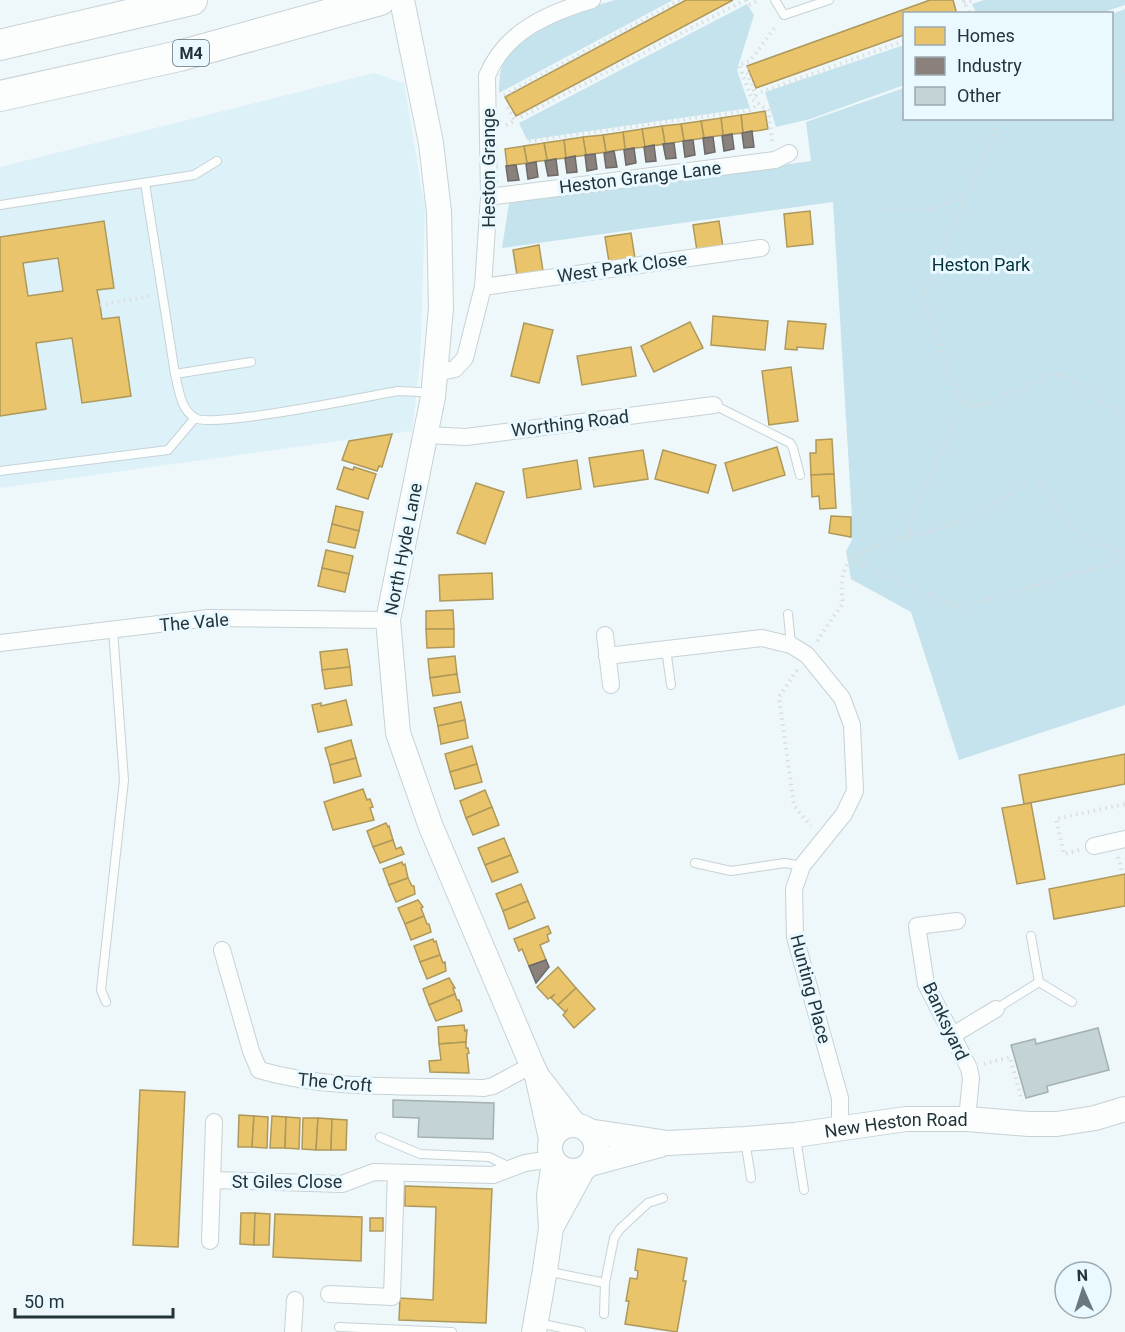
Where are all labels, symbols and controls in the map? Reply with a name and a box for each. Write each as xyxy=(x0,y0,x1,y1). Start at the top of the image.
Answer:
legend xyxy=(903,12,1113,120)
text: Homes xyxy=(957,25,1015,46)
road number: M4 xyxy=(173,40,209,66)
text: Industry xyxy=(957,55,1022,76)
text: Other xyxy=(957,85,1001,106)
street label: Heston Grange xyxy=(478,108,499,228)
street label: Heston Grange Lane xyxy=(558,157,722,197)
street label: West Park Close xyxy=(556,247,688,287)
park label: Heston Park xyxy=(932,254,1031,275)
street label: Worthing Road xyxy=(510,405,630,441)
street label: North Hyde Lane xyxy=(380,481,426,617)
street label: The Vale xyxy=(158,609,230,635)
street label: Hunting Place xyxy=(786,932,836,1046)
street label: Banksyard xyxy=(919,979,973,1063)
street label: The Croft xyxy=(297,1068,373,1096)
street label: New Heston Road xyxy=(823,1109,968,1141)
street label: St Giles Close xyxy=(232,1171,342,1192)
north arrow xyxy=(1053,1260,1113,1320)
text: N xyxy=(1076,1266,1088,1285)
scale bar xyxy=(15,1281,172,1319)
text: 50 m xyxy=(24,1291,64,1312)

